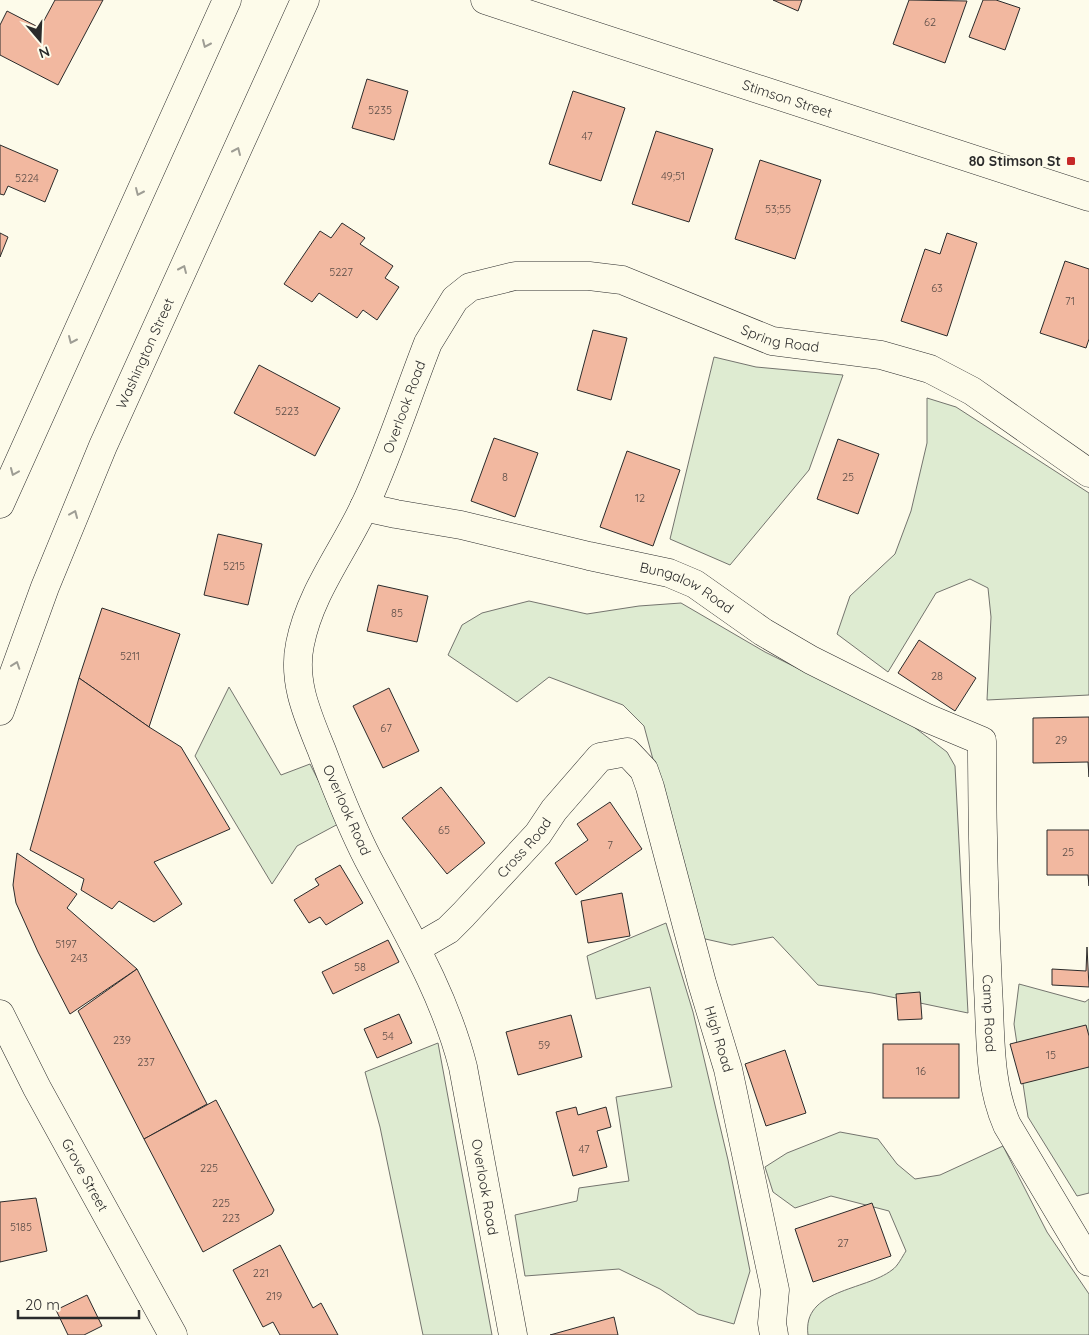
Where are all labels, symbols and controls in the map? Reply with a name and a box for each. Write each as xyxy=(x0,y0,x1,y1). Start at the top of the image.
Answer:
north arrow xyxy=(15,15,65,65)
house number: 62 xyxy=(924,15,936,29)
one-way arrow xyxy=(202,39,213,48)
text: N xyxy=(36,42,52,62)
street label: Stimson Street xyxy=(740,76,835,122)
house number: 5235 xyxy=(368,103,392,117)
house number: 47 xyxy=(581,129,593,143)
one-way arrow xyxy=(231,147,241,156)
place label: 80 Stimson St xyxy=(969,152,1061,170)
marker: 80 Stimson St xyxy=(1065,155,1077,167)
house number: 49;51 xyxy=(661,169,685,183)
house number: 5224 xyxy=(15,171,39,185)
one-way arrow xyxy=(135,187,146,196)
house number: 53;55 xyxy=(765,202,791,216)
one-way arrow xyxy=(177,265,188,274)
house number: 5227 xyxy=(329,265,353,279)
house number: 63 xyxy=(931,281,943,295)
house number: 71 xyxy=(1065,294,1075,308)
street label: Washington Street xyxy=(112,295,178,412)
street label: Spring Road xyxy=(738,320,820,356)
one-way arrow xyxy=(69,335,79,344)
street label: Overlook Road xyxy=(379,358,429,456)
house number: 5223 xyxy=(275,404,299,418)
one-way arrow xyxy=(9,467,20,476)
house number: 8 xyxy=(502,470,508,484)
house number: 25 xyxy=(842,470,854,484)
house number: 12 xyxy=(635,491,645,505)
one-way arrow xyxy=(68,510,78,518)
street label: Bungalow Road xyxy=(638,558,737,617)
house number: 5215 xyxy=(223,559,245,573)
house number: 85 xyxy=(391,606,403,620)
house number: 5211 xyxy=(120,649,140,663)
one-way arrow xyxy=(10,662,20,670)
house number: 28 xyxy=(931,669,943,683)
house number: 67 xyxy=(380,721,392,735)
house number: 29 xyxy=(1055,733,1067,747)
street label: Overlook Road xyxy=(319,762,375,858)
street label: Cross Road xyxy=(493,814,555,882)
house number: 65 xyxy=(438,823,450,837)
house number: 7 xyxy=(607,838,613,852)
house number: 25 xyxy=(1062,845,1074,859)
house number: 5197 xyxy=(55,937,77,951)
house number: 243 xyxy=(70,951,88,965)
house number: 58 xyxy=(354,960,366,974)
street label: Camp Road xyxy=(978,974,1000,1053)
street label: High Road xyxy=(700,1004,737,1074)
house number: 54 xyxy=(382,1029,394,1043)
house number: 239 xyxy=(113,1033,131,1047)
house number: 59 xyxy=(538,1038,550,1052)
house number: 15 xyxy=(1046,1048,1056,1062)
house number: 237 xyxy=(137,1055,155,1069)
house number: 16 xyxy=(916,1064,926,1078)
street label: Grove Street xyxy=(58,1135,112,1215)
street label: Overlook Road xyxy=(468,1137,502,1237)
house number: 47 xyxy=(578,1142,590,1156)
house number: 225 xyxy=(200,1161,218,1175)
house number: 225 xyxy=(212,1196,230,1210)
house number: 223 xyxy=(222,1211,240,1225)
house number: 5185 xyxy=(10,1220,32,1234)
house number: 27 xyxy=(837,1236,849,1250)
house number: 221 xyxy=(253,1266,269,1280)
scale bar xyxy=(18,1288,139,1320)
house number: 219 xyxy=(266,1289,282,1303)
text: 20 m xyxy=(25,1295,60,1314)

